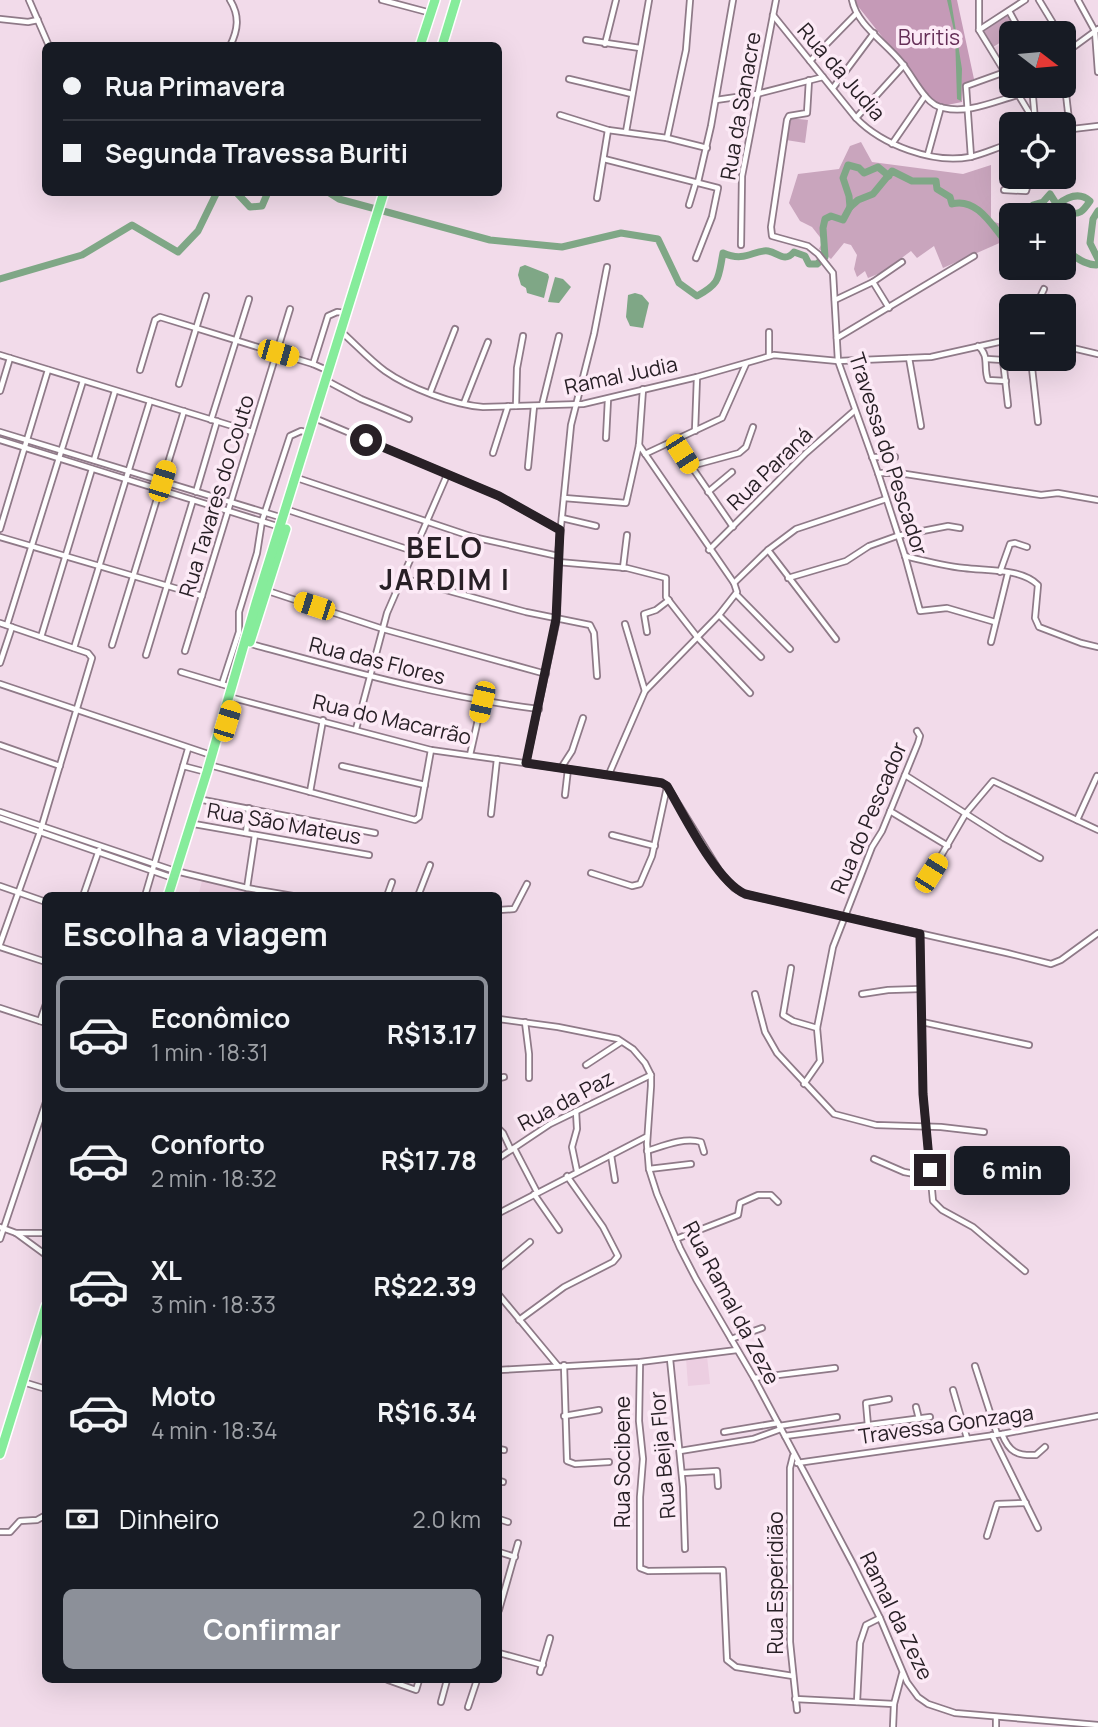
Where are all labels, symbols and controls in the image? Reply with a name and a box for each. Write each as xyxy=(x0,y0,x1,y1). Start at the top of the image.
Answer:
street label: Rua da Judia xyxy=(791,16,892,126)
north arrow xyxy=(999,21,1076,98)
map controls xyxy=(999,21,1076,371)
park label: Buritis xyxy=(898,23,960,51)
street label: Rua da Sanacre xyxy=(713,30,767,182)
text: Rua Primavera xyxy=(105,68,285,104)
button: locate xyxy=(999,112,1076,189)
text: Segunda Travessa Buriti xyxy=(105,135,408,171)
button: + xyxy=(999,203,1076,280)
button: − xyxy=(999,294,1076,371)
car xyxy=(255,337,302,369)
street label: Ramal Judia xyxy=(562,349,680,401)
street label: Travessa do Pescador xyxy=(843,349,935,559)
street label: Rua Tavares do Couto xyxy=(172,391,260,600)
street label: Rua Paraná xyxy=(721,421,818,516)
route start xyxy=(350,424,382,456)
car xyxy=(662,431,703,477)
car xyxy=(146,458,179,504)
district label: BELO JARDIM I xyxy=(379,528,511,598)
car xyxy=(291,590,338,622)
street label: Rua das Flores xyxy=(306,630,448,690)
car xyxy=(468,679,497,725)
street label: Rua do Macarrão xyxy=(310,687,474,751)
car xyxy=(211,698,244,744)
street label: Rua do Pescador xyxy=(824,737,913,898)
street label: Rua São Mateus xyxy=(205,796,363,850)
car xyxy=(911,850,952,896)
text: Escolha a viagem xyxy=(63,912,328,956)
text: Econômico xyxy=(151,1000,290,1036)
icon: car xyxy=(67,1003,130,1066)
text: R$13.17 xyxy=(387,1016,477,1052)
text: 1 min · 18:31 xyxy=(151,1036,268,1068)
street label: Rua da Paz xyxy=(513,1063,618,1137)
text: Conforto xyxy=(151,1126,265,1162)
icon: car xyxy=(67,1129,130,1192)
text: R$17.78 xyxy=(381,1142,477,1178)
callout: 6 min xyxy=(954,1146,1070,1194)
route end xyxy=(914,1154,946,1186)
text: 6 min xyxy=(982,1154,1042,1186)
text: 2 min · 18:32 xyxy=(151,1162,277,1194)
street label: Rua Ramal da Zeze xyxy=(677,1216,787,1389)
text: XL xyxy=(151,1252,182,1288)
icon: car xyxy=(67,1255,130,1318)
text: R$22.39 xyxy=(373,1268,477,1304)
text: 3 min · 18:33 xyxy=(151,1288,276,1320)
text: Moto xyxy=(151,1378,216,1414)
icon: car xyxy=(67,1381,130,1444)
street label: Rua Beija Flor xyxy=(642,1390,682,1520)
text: R$16.34 xyxy=(377,1394,477,1430)
street label: Rua Socibene xyxy=(608,1396,636,1528)
street label: Travessa Gonzaga xyxy=(857,1398,1035,1450)
text: 4 min · 18:34 xyxy=(151,1414,278,1446)
icon: cash xyxy=(63,1500,101,1538)
text: Dinheiro xyxy=(119,1501,219,1537)
text: 2.0 km xyxy=(413,1503,481,1535)
street label: Rua Esperidião xyxy=(761,1511,789,1655)
street label: Ramal da Zeze xyxy=(854,1547,940,1684)
button: Confirmar xyxy=(63,1589,481,1669)

